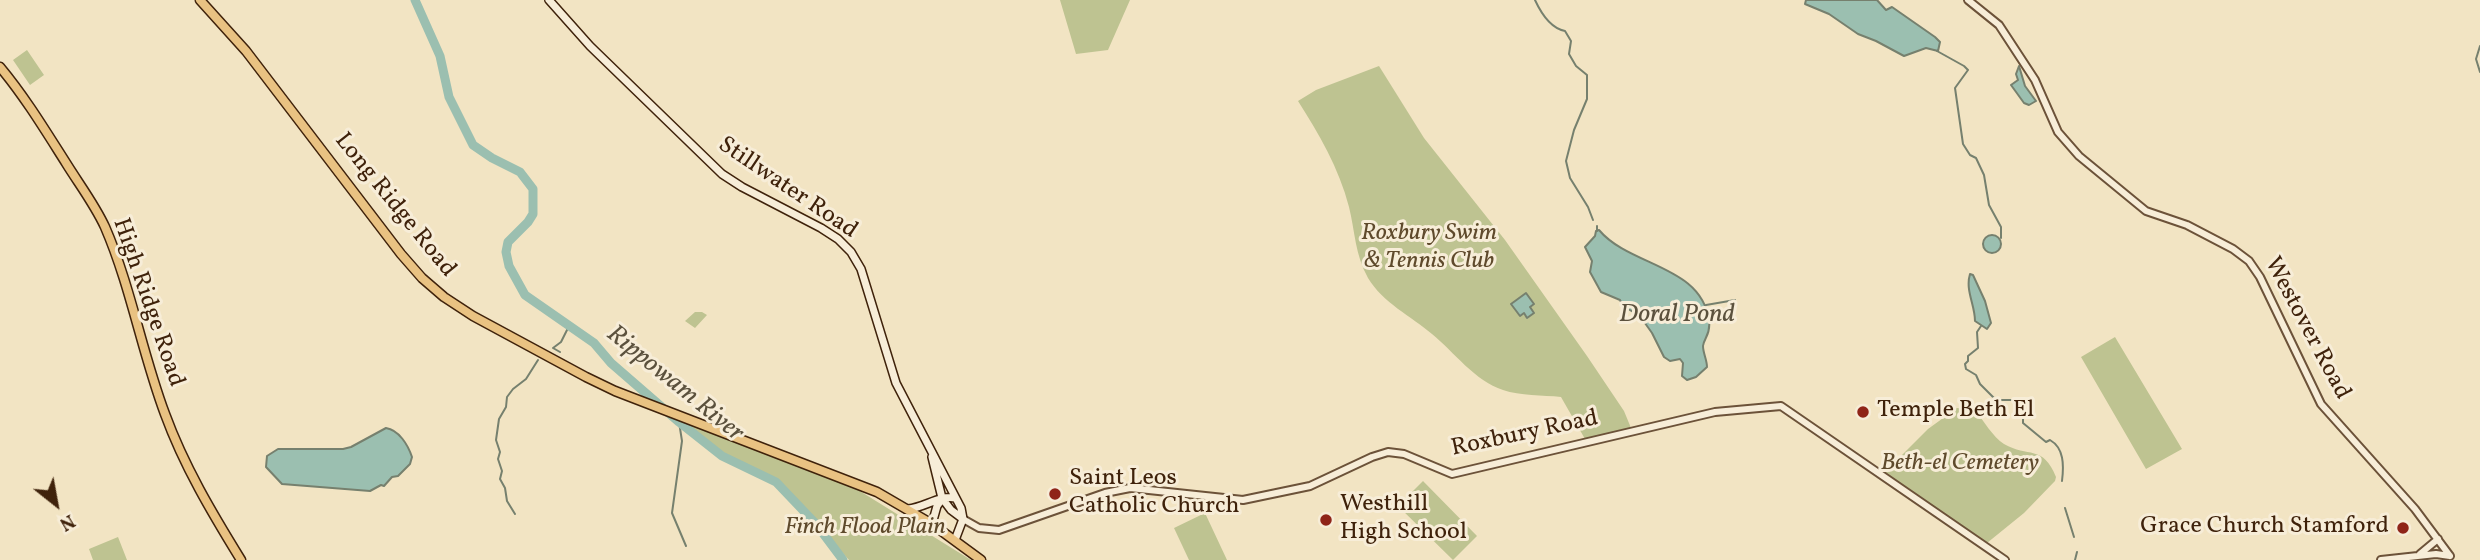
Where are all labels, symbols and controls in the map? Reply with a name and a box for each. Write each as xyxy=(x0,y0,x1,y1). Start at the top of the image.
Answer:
street label: Long Ridge Road xyxy=(327,128,461,284)
street label: Stillwater Road xyxy=(712,132,862,246)
street label: High Ridge Road xyxy=(105,215,189,391)
park label: Roxbury Swim & Tennis Club xyxy=(1361,221,1497,277)
street label: Westover Road xyxy=(2256,253,2356,405)
water label: Doral Pond xyxy=(1619,300,1735,332)
water label: Rippowam River xyxy=(599,320,749,450)
place label: Temple Beth El xyxy=(1877,398,2034,426)
marker: Temple Beth El xyxy=(1855,404,1871,420)
street label: Roxbury Road xyxy=(1449,405,1601,465)
park label: Beth-el Cemetery xyxy=(1881,451,2039,479)
place label: Saint Leos Catholic Church xyxy=(1069,466,1239,522)
north arrow xyxy=(21,469,91,539)
marker: Saint Leos Catholic Church xyxy=(1047,486,1063,502)
place label: Westhill High School xyxy=(1340,492,1467,548)
text: N xyxy=(54,507,79,537)
marker: Westhill High School xyxy=(1318,512,1334,528)
place label: Grace Church Stamford xyxy=(2140,514,2389,542)
park label: Finch Flood Plain xyxy=(784,515,946,543)
marker: Grace Church Stamford xyxy=(2395,520,2411,536)

